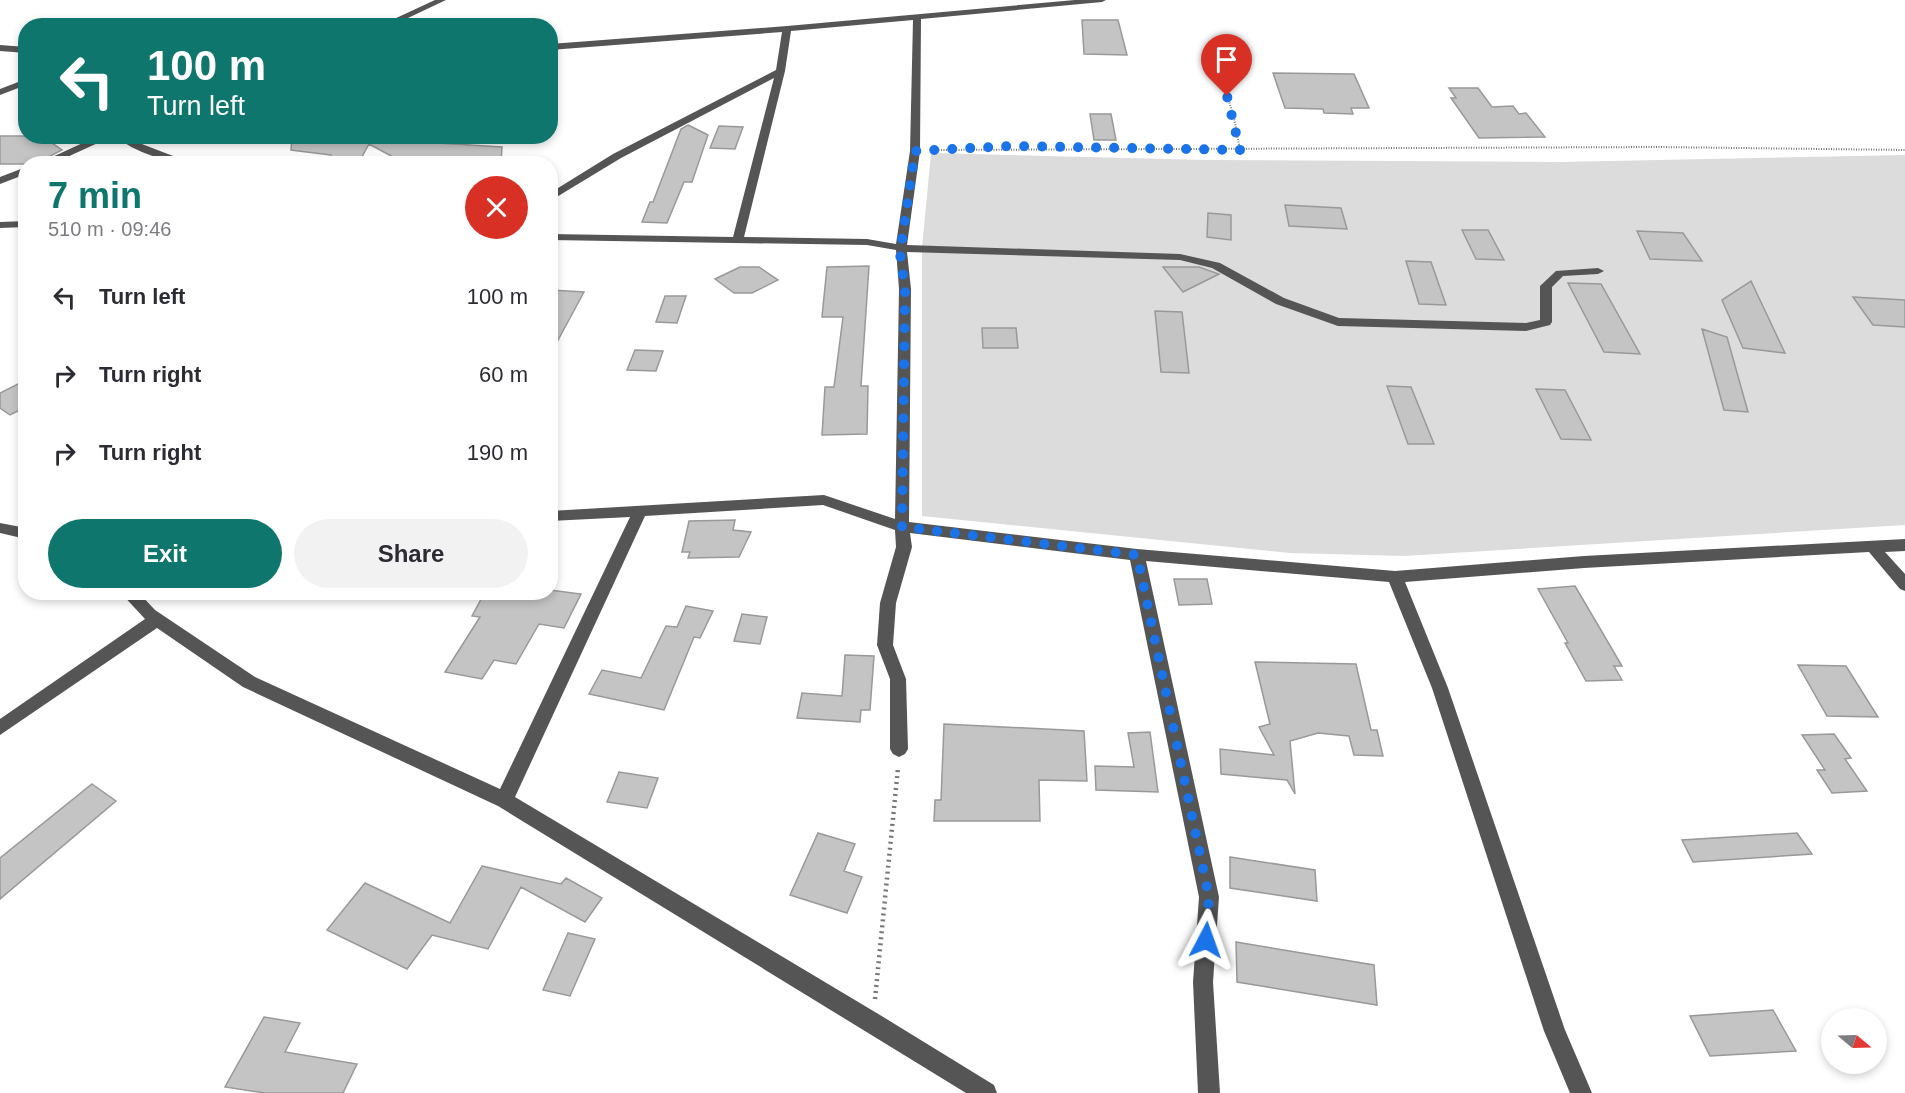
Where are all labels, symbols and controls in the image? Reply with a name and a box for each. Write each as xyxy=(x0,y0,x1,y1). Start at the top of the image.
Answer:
pin xyxy=(1201,34,1252,96)
icon: left xyxy=(48,42,126,120)
text: 100 m xyxy=(147,42,266,89)
icon: arrive xyxy=(1210,43,1243,76)
text: Turn left xyxy=(147,91,245,121)
text: 7 min xyxy=(48,175,142,216)
button: close xyxy=(465,176,528,239)
text: 510 m · 09:46 xyxy=(48,218,171,240)
icon: left xyxy=(48,281,81,314)
text: Turn left xyxy=(99,284,185,309)
text: 100 m xyxy=(467,284,528,309)
icon: right xyxy=(48,359,81,392)
text: Turn right xyxy=(99,362,201,387)
text: 60 m xyxy=(479,362,528,387)
icon: right xyxy=(48,437,81,470)
text: Turn right xyxy=(99,440,201,465)
text: 190 m xyxy=(467,440,528,465)
button: Exit xyxy=(48,519,282,588)
button: Share xyxy=(294,519,528,588)
position arrow xyxy=(1174,908,1238,972)
north arrow xyxy=(1821,1008,1887,1074)
map controls xyxy=(1821,1008,1887,1074)

